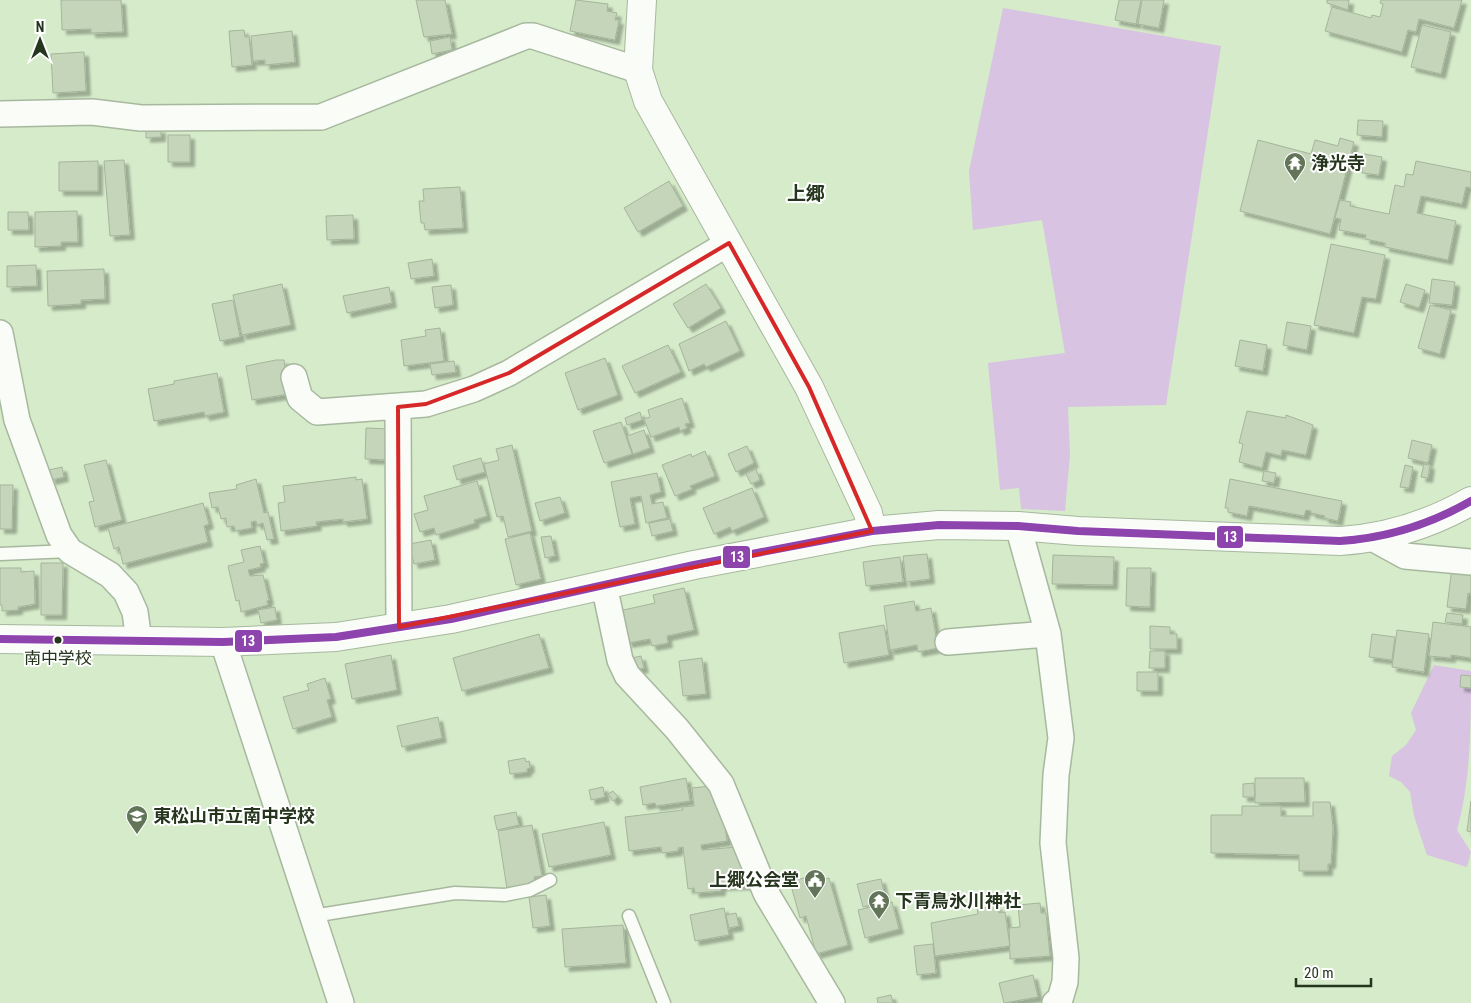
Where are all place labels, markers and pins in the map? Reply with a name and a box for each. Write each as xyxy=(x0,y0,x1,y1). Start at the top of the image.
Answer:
temple icon: 浄光寺 xyxy=(1283,151,1307,182)
place label: 浄光寺 xyxy=(1311,152,1365,173)
marker: 南中学校 xyxy=(53,635,63,645)
place label: 南中学校 xyxy=(24,648,92,668)
school or university icon: 東松山市立南中学校 xyxy=(125,804,149,835)
place label: 東松山市立南中学校 xyxy=(153,805,315,826)
public building icon: 上郷公会堂 xyxy=(803,868,827,899)
place label: 上郷公会堂 xyxy=(709,869,799,890)
temple icon: 下青鳥氷川神社 xyxy=(867,889,891,920)
place label: 下青鳥氷川神社 xyxy=(895,890,1021,911)

